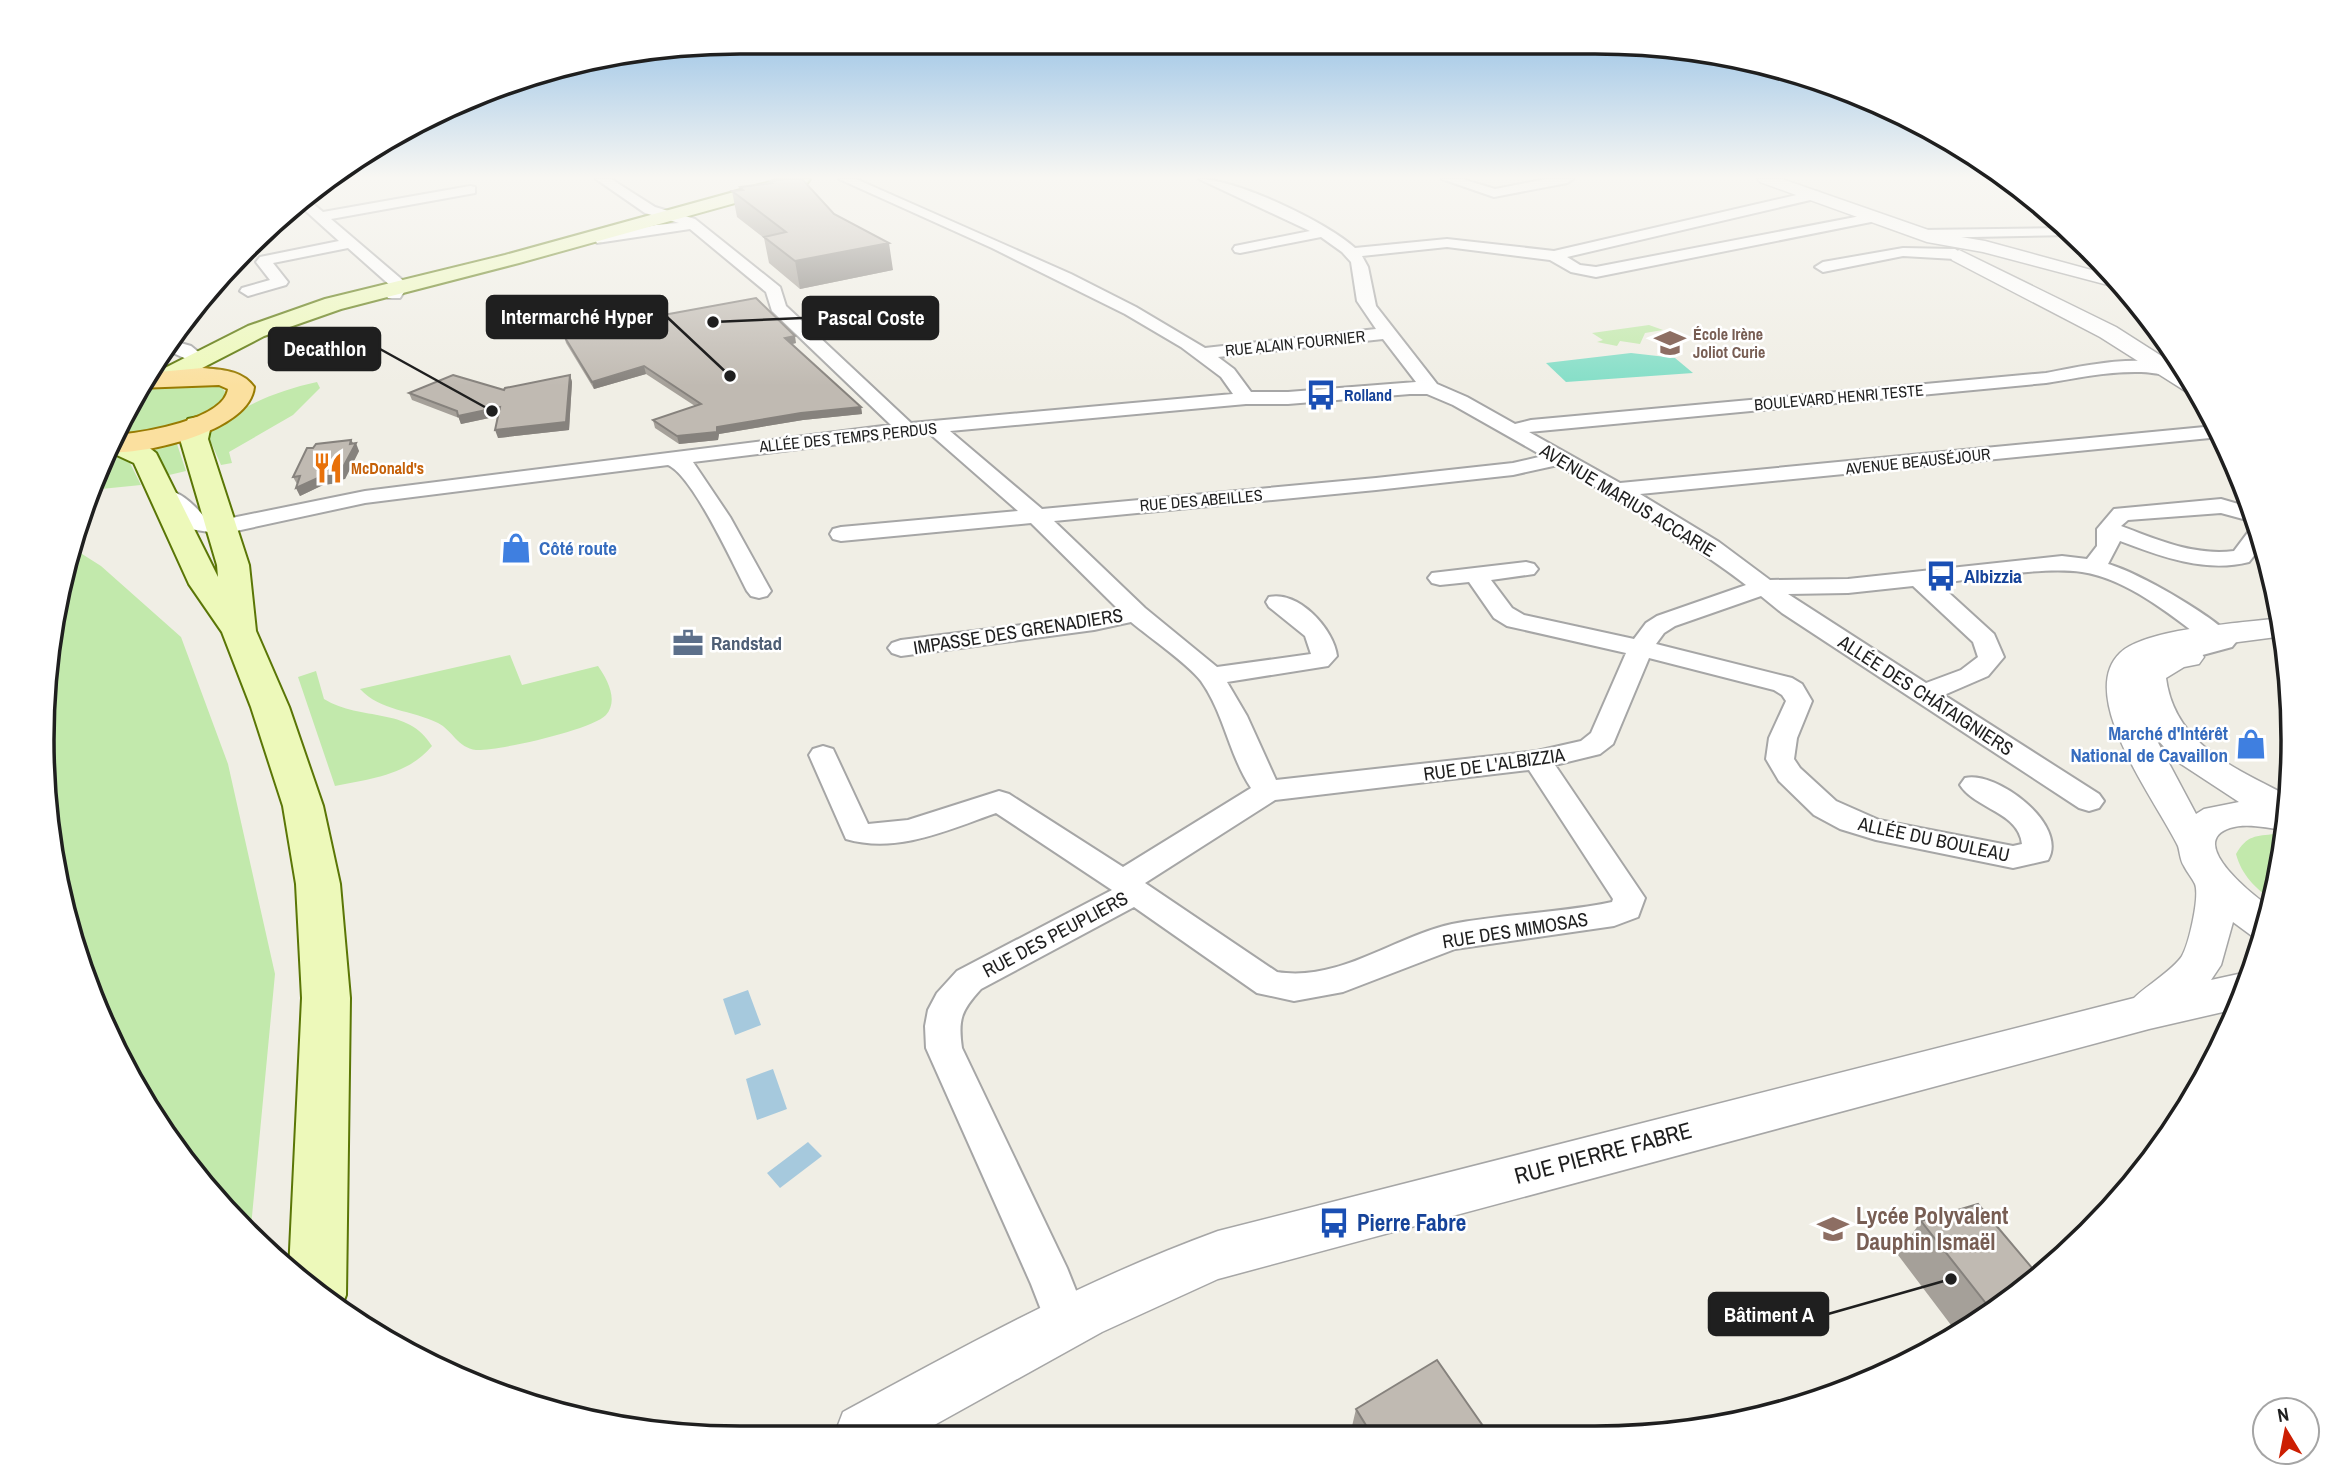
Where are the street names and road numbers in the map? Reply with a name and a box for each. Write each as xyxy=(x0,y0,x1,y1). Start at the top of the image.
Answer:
street label: RUE ALAIN FOURNIER xyxy=(1224,325,1367,361)
street label: BOULEVARD HENRI TESTE xyxy=(1753,379,1925,415)
street label: ALLÉE DES TEMPS PERDUS xyxy=(757,417,938,457)
street label: AVENUE MARIUS ACCARIE xyxy=(1534,437,1721,563)
street label: AVENUE BEAUSÉJOUR xyxy=(1843,442,1992,480)
street label: RUE DES ABEILLES xyxy=(1139,484,1264,516)
street label: IMPASSE DES GRENADIERS xyxy=(911,602,1125,660)
street label: ALLÉE DES CHÂTAIGNIERS xyxy=(1833,628,2019,761)
street label: RUE DE L'ALBIZZIA xyxy=(1422,741,1567,787)
street label: ALLÉE DU BOULEAU xyxy=(1855,810,2012,868)
street label: RUE DES PEUPLIERS xyxy=(978,885,1132,983)
street label: RUE DES MIMOSAS xyxy=(1440,906,1590,954)
street label: RUE PIERRE FABRE xyxy=(1511,1114,1695,1191)

